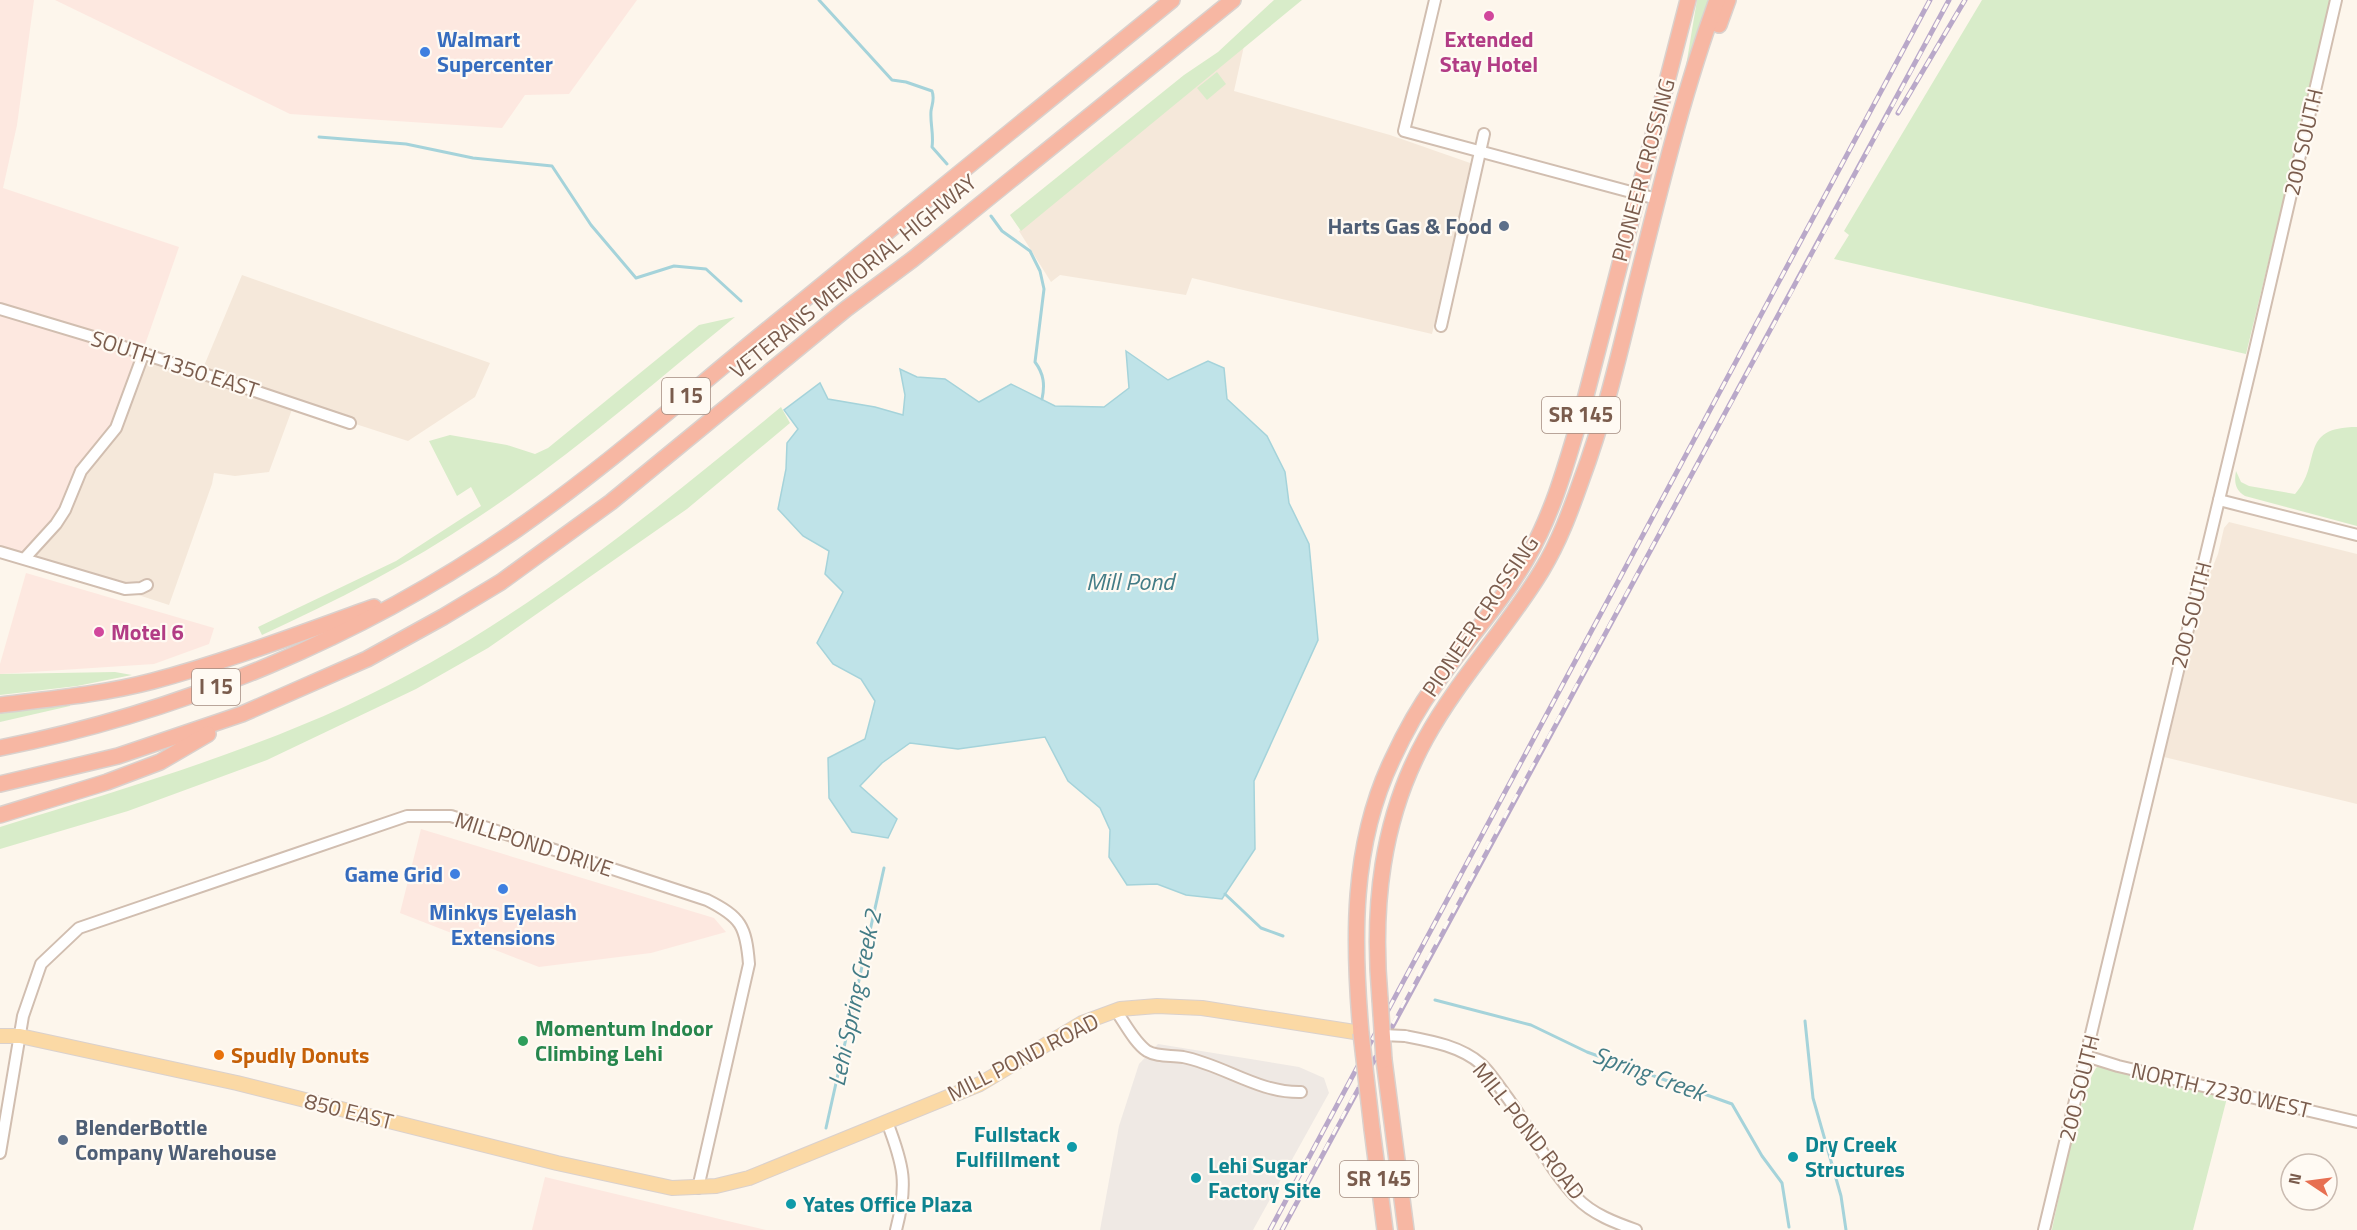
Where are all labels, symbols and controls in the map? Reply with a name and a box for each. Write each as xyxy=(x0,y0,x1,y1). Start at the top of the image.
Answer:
marker: Extended Stay Hotel xyxy=(1482,9,1496,23)
place label: Walmart Supercenter xyxy=(437,22,553,81)
place label: Extended Stay Hotel xyxy=(1440,22,1538,81)
marker: Walmart Supercenter xyxy=(418,45,432,59)
street label: PIONEER CROSSING xyxy=(1602,75,1684,265)
street label: 200 SOUTH xyxy=(2274,85,2332,199)
street label: VETERANS MEMORIAL HIGHWAY xyxy=(722,165,984,387)
place label: Harts Gas & Food xyxy=(1327,209,1492,243)
marker: Harts Gas & Food xyxy=(1497,219,1511,233)
street label: SOUTH 1350 EAST xyxy=(87,321,264,407)
road number: I 15 xyxy=(662,378,710,414)
road number: SR 145 xyxy=(1542,397,1620,433)
street label: PIONEER CROSSING xyxy=(1413,528,1547,704)
street label: 200 SOUTH xyxy=(2161,558,2221,672)
water label: Mill Pond xyxy=(1086,563,1177,599)
place label: Motel 6 xyxy=(111,615,184,649)
marker: Motel 6 xyxy=(92,625,106,639)
road number: I 15 xyxy=(192,669,240,705)
street label: MILLPOND DRIVE xyxy=(450,802,618,886)
place label: Game Grid xyxy=(344,857,443,891)
marker: Game Grid xyxy=(448,867,462,881)
marker: Minkys Eyelash Extensions xyxy=(496,882,510,896)
place label: Minkys Eyelash Extensions xyxy=(429,895,577,954)
water label: Lehi Spring Creek 2 xyxy=(818,905,891,1089)
street label: MILL POND ROAD xyxy=(941,1004,1105,1110)
place label: Momentum Indoor Climbing Lehi xyxy=(535,1011,713,1070)
street label: 200 SOUTH xyxy=(2049,1031,2109,1145)
marker: Momentum Indoor Climbing Lehi xyxy=(516,1034,530,1048)
water label: Spring Creek xyxy=(1588,1036,1714,1111)
place label: Spudly Donuts xyxy=(231,1038,369,1072)
marker: Spudly Donuts xyxy=(212,1048,226,1062)
street label: NORTH 7230 WEST xyxy=(2128,1053,2314,1127)
street label: MILL POND ROAD xyxy=(1464,1055,1594,1207)
street label: 850 EAST xyxy=(301,1084,397,1139)
place label: BlenderBottle Company Warehouse xyxy=(75,1110,276,1169)
place label: Fullstack Fulfillment xyxy=(955,1117,1061,1176)
place label: Dry Creek Structures xyxy=(1805,1127,1905,1186)
marker: BlenderBottle Company Warehouse xyxy=(56,1133,70,1147)
marker: Fullstack Fulfillment xyxy=(1065,1140,1079,1154)
place label: Lehi Sugar Factory Site xyxy=(1208,1148,1321,1207)
marker: Dry Creek Structures xyxy=(1786,1150,1800,1164)
north arrow xyxy=(2279,1152,2339,1212)
road number: SR 145 xyxy=(1340,1161,1418,1197)
marker: Lehi Sugar Factory Site xyxy=(1189,1171,1203,1185)
text: N xyxy=(2281,1171,2307,1187)
place label: Yates Office Plaza xyxy=(803,1187,972,1221)
marker: Yates Office Plaza xyxy=(784,1197,798,1211)

